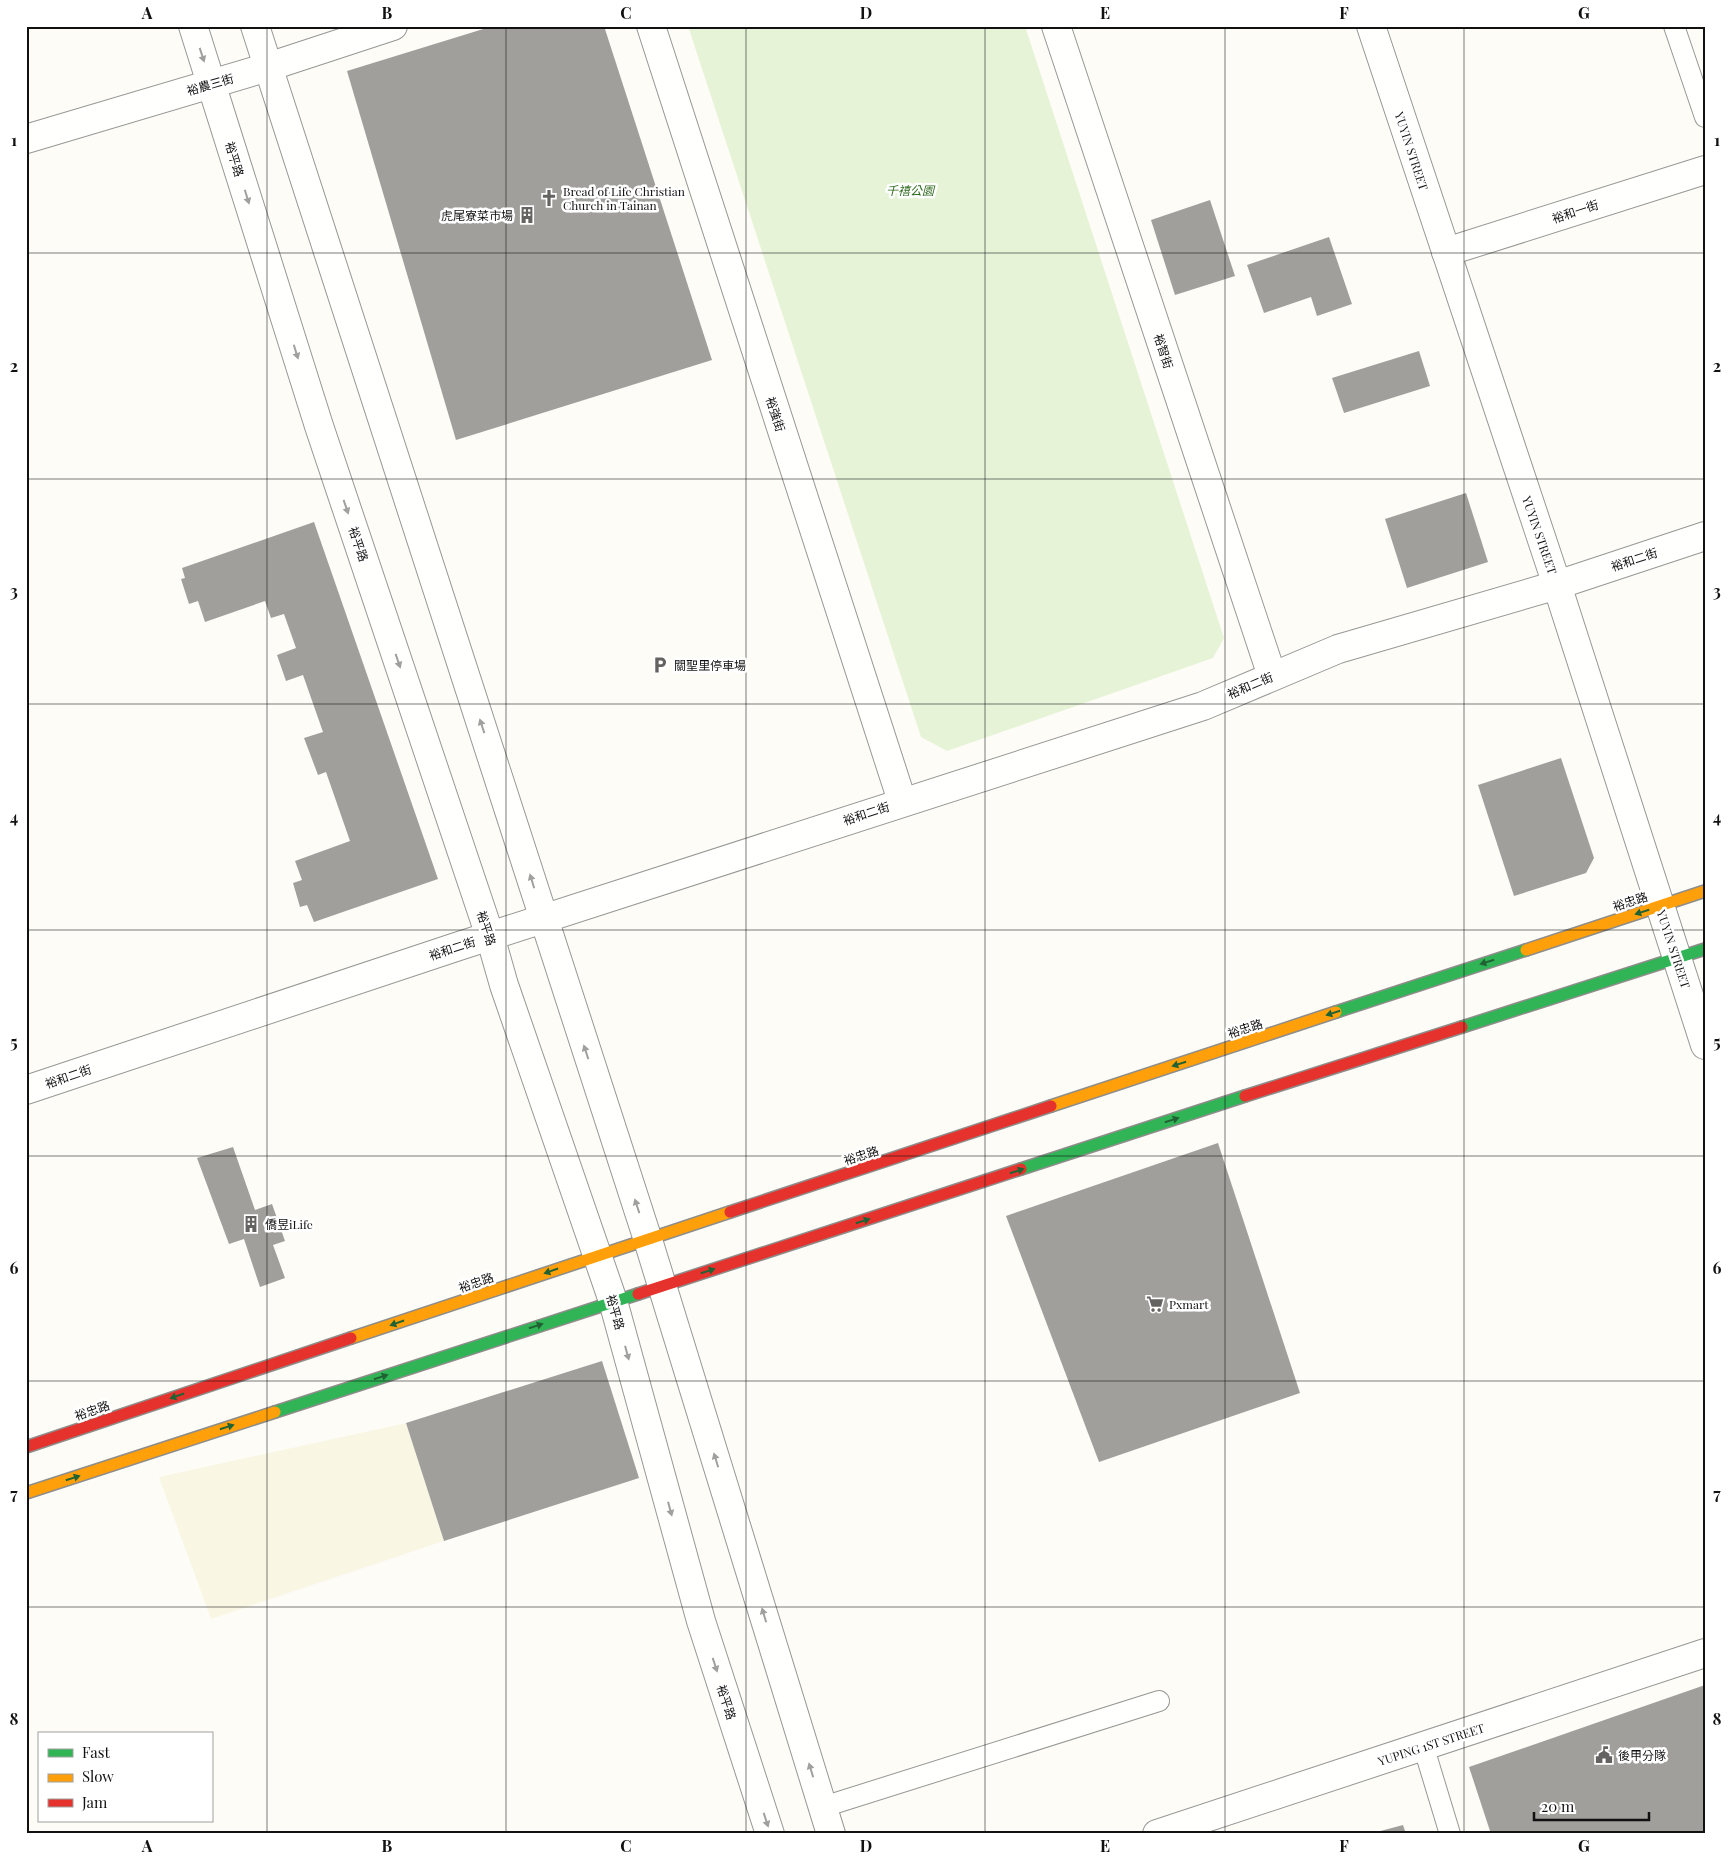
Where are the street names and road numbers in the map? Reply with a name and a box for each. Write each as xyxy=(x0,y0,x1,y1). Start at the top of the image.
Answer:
street label: 裕農三街 xyxy=(185,70,235,98)
street label: YUYIN STREET xyxy=(1391,109,1432,193)
street label: 裕平路 xyxy=(222,139,248,179)
street label: 裕和一街 xyxy=(1550,196,1600,226)
street label: 裕智街 xyxy=(1151,331,1177,371)
street label: 裕強街 xyxy=(763,394,789,434)
street label: YUYIN STREET xyxy=(1519,493,1561,577)
street label: 裕平路 xyxy=(346,524,372,564)
street label: 裕和二街 xyxy=(1609,544,1659,574)
street label: 裕和二街 xyxy=(1225,668,1275,702)
street label: 裕和二街 xyxy=(841,798,891,828)
street label: 裕忠路 xyxy=(1610,888,1650,914)
street label: YUYIN STREET xyxy=(1653,907,1694,991)
street label: 裕平路 xyxy=(474,908,500,948)
street label: 裕和二街 xyxy=(427,933,477,963)
street label: 裕忠路 xyxy=(1225,1015,1265,1041)
street label: 裕和二街 xyxy=(43,1061,93,1091)
street label: 裕忠路 xyxy=(841,1142,881,1168)
street label: 裕忠路 xyxy=(456,1269,496,1295)
street label: 裕平路 xyxy=(603,1292,629,1332)
street label: 裕忠路 xyxy=(72,1397,112,1423)
street label: 裕平路 xyxy=(714,1682,740,1722)
street label: YUPING 1ST STREET xyxy=(1375,1719,1487,1769)

